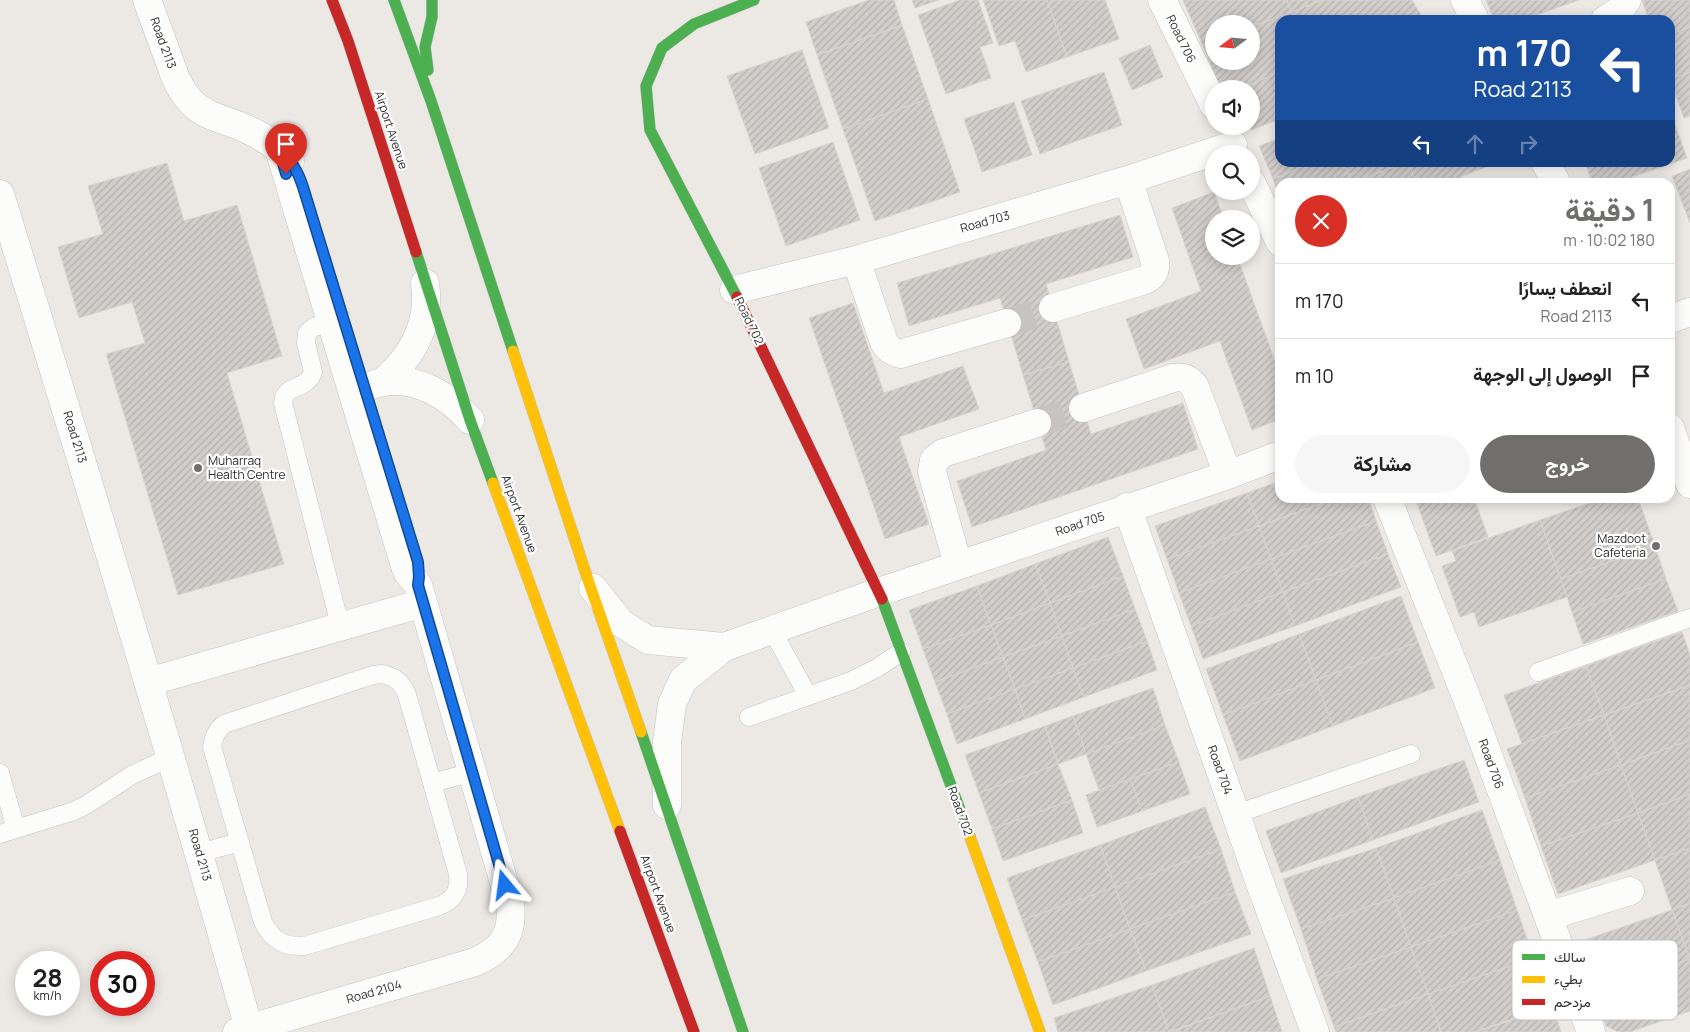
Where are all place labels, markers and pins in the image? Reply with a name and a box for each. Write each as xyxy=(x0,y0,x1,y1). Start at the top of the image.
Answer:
pin xyxy=(265,123,307,174)
place label: Muharraq Health Centre xyxy=(208,452,286,483)
marker: Muharraq Health Centre xyxy=(192,462,204,474)
place label: Mazdoot Cafeteria xyxy=(1594,530,1646,561)
marker: Mazdoot Cafeteria xyxy=(1650,540,1662,552)

